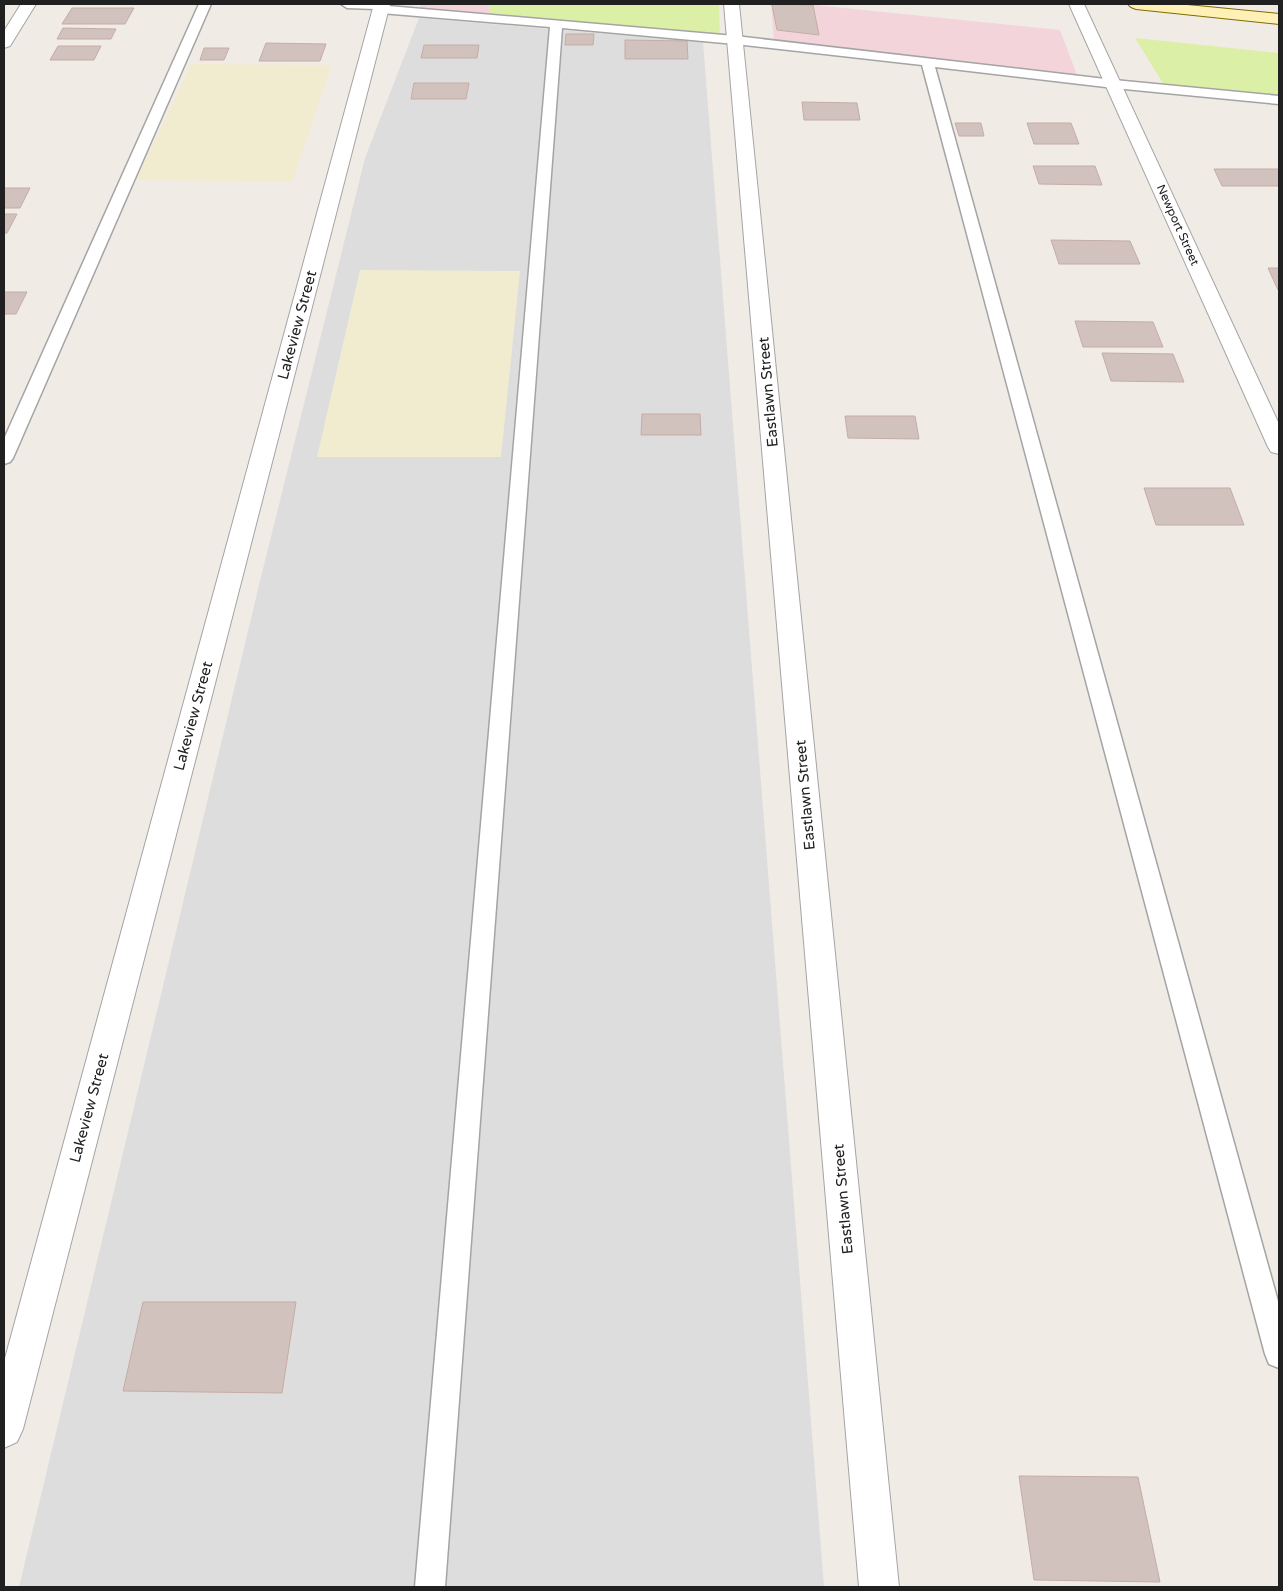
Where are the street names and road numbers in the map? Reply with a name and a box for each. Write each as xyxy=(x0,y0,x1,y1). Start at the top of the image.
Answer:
street label: Newport Street xyxy=(1154,182,1202,268)
street label: Lakeview Street xyxy=(274,268,320,382)
street label: Eastlawn Street xyxy=(754,336,782,448)
street label: Lakeview Street xyxy=(170,659,216,773)
street label: Eastlawn Street xyxy=(791,739,819,851)
street label: Lakeview Street xyxy=(66,1051,112,1165)
street label: Eastlawn Street xyxy=(829,1143,857,1255)

